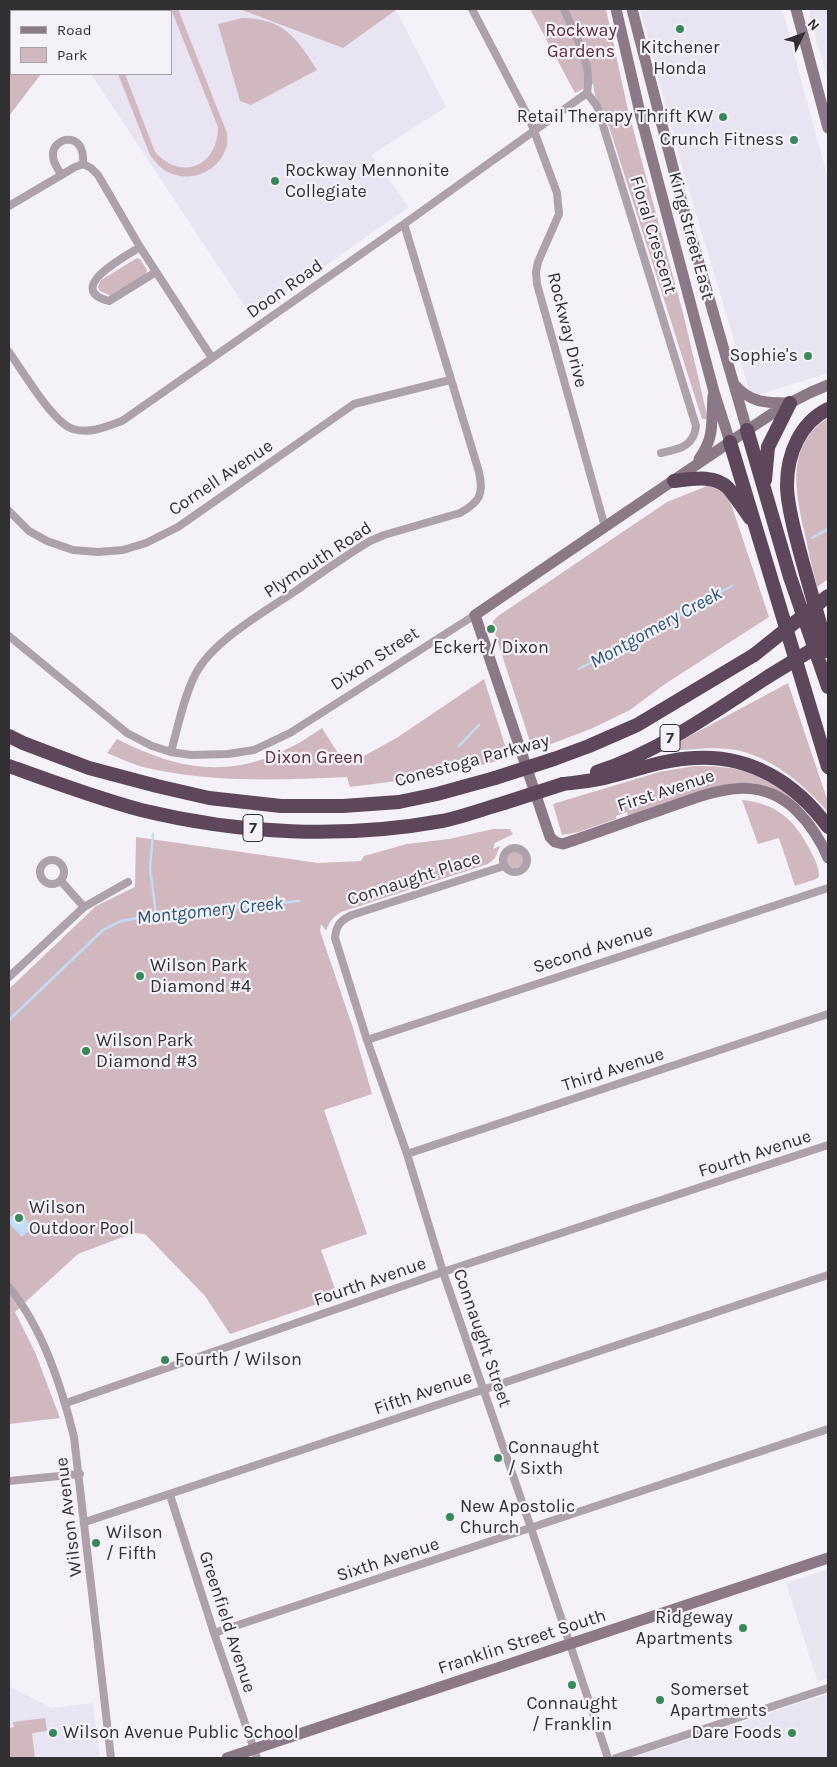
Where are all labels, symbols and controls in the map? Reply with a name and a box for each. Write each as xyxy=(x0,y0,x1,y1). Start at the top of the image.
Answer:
legend xyxy=(10,10,172,75)
north arrow xyxy=(777,10,827,60)
text: N xyxy=(804,15,823,34)
park label: Rockway Gardens xyxy=(545,20,617,62)
text: Road xyxy=(57,21,92,39)
marker: Kitchener Honda xyxy=(674,23,686,35)
place label: Kitchener Honda xyxy=(640,37,720,80)
text: Park xyxy=(57,46,87,64)
place label: Retail Therapy Thrift KW xyxy=(517,106,713,128)
marker: Retail Therapy Thrift KW xyxy=(717,111,729,123)
place label: Crunch Fitness xyxy=(660,129,784,151)
marker: Crunch Fitness xyxy=(788,134,800,146)
place label: Rockway Mennonite Collegiate xyxy=(285,160,449,202)
street label: King Street East xyxy=(664,170,718,302)
street label: Floral Crescent xyxy=(625,173,681,297)
marker: Rockway Mennonite Collegiate xyxy=(269,175,281,187)
street label: Doon Road xyxy=(243,255,327,323)
street label: Rockway Drive xyxy=(542,270,592,390)
place label: Sophie's xyxy=(729,345,798,367)
marker: Sophie's xyxy=(802,350,814,362)
street label: Cornell Avenue xyxy=(165,435,277,521)
street label: Plymouth Road xyxy=(260,517,376,603)
water label: Montgomery Creek xyxy=(586,582,726,674)
street label: Dixon Street xyxy=(327,622,423,696)
marker: Eckert / Dixon xyxy=(485,623,497,635)
place label: Eckert / Dixon xyxy=(433,637,549,659)
road number: 7 xyxy=(660,724,680,751)
street label: Conestoga Parkway xyxy=(392,730,552,792)
park label: Dixon Green xyxy=(265,747,363,769)
street label: First Avenue xyxy=(615,765,717,817)
road number: 7 xyxy=(243,814,263,841)
street label: Connaught Place xyxy=(345,847,483,911)
water label: Montgomery Creek xyxy=(135,892,285,930)
street label: Second Avenue xyxy=(531,920,655,978)
place label: Wilson Park Diamond #4 xyxy=(150,955,251,998)
marker: Wilson Park Diamond #4 xyxy=(134,970,146,982)
place label: Wilson Park Diamond #3 xyxy=(96,1030,198,1072)
street label: Third Avenue xyxy=(559,1043,667,1097)
marker: Wilson Park Diamond #3 xyxy=(80,1045,92,1057)
street label: Fourth Avenue xyxy=(696,1126,814,1182)
place label: Wilson Outdoor Pool xyxy=(29,1197,134,1240)
marker: Wilson Outdoor Pool xyxy=(13,1212,25,1224)
street label: Fourth Avenue xyxy=(311,1253,429,1311)
street label: Connaught Street xyxy=(448,1266,516,1410)
place label: Fourth / Wilson xyxy=(175,1349,302,1371)
marker: Fourth / Wilson xyxy=(159,1354,171,1366)
street label: Fifth Avenue xyxy=(371,1366,475,1420)
place label: Connaught / Sixth xyxy=(508,1437,599,1480)
marker: Connaught / Sixth xyxy=(492,1452,504,1464)
street label: Wilson Avenue xyxy=(51,1456,87,1578)
place label: New Apostolic Church xyxy=(460,1496,575,1538)
marker: New Apostolic Church xyxy=(444,1511,456,1523)
place label: Wilson / Fifth xyxy=(106,1522,163,1565)
street label: Sixth Avenue xyxy=(334,1533,442,1587)
marker: Wilson / Fifth xyxy=(90,1537,102,1549)
street label: Greenfield Avenue xyxy=(194,1549,260,1695)
street label: Franklin Street South xyxy=(435,1605,609,1679)
place label: Ridgeway Apartments xyxy=(636,1607,733,1650)
marker: Ridgeway Apartments xyxy=(737,1622,749,1634)
marker: Connaught / Franklin xyxy=(566,1679,578,1691)
place label: Somerset Apartments xyxy=(670,1679,767,1722)
place label: Connaught / Franklin xyxy=(526,1693,618,1736)
marker: Somerset Apartments xyxy=(654,1694,666,1706)
place label: Wilson Avenue Public School xyxy=(63,1722,299,1744)
place label: Dare Foods xyxy=(691,1722,782,1744)
marker: Wilson Avenue Public School xyxy=(47,1727,59,1739)
marker: Dare Foods xyxy=(786,1727,798,1739)

